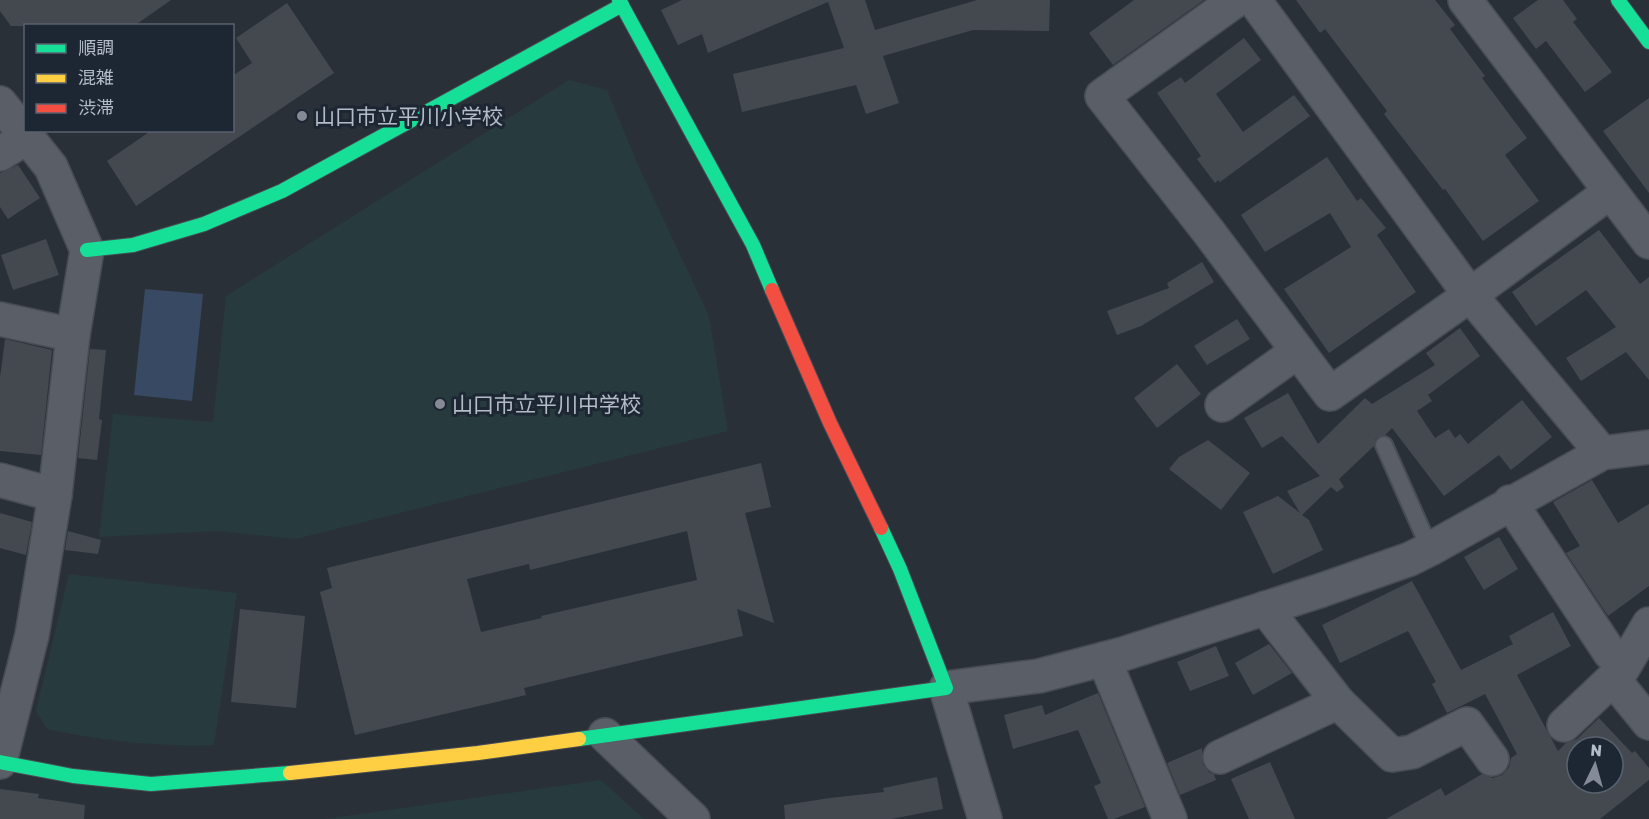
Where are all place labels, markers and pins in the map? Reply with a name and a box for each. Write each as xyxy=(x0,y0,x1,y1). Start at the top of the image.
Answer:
place label: 山口市立平川小学校 xyxy=(314,104,503,129)
marker: 山口市立平川小学校 xyxy=(295,109,309,123)
place label: 山口市立平川中学校 xyxy=(452,392,641,417)
marker: 山口市立平川中学校 xyxy=(433,397,447,411)

